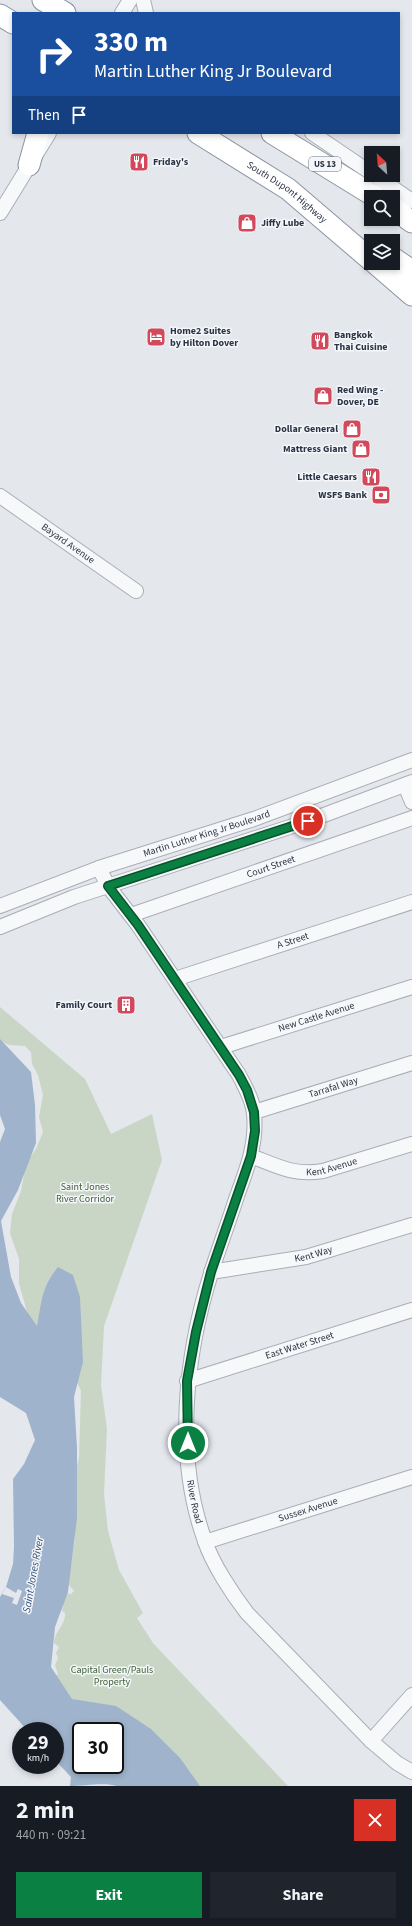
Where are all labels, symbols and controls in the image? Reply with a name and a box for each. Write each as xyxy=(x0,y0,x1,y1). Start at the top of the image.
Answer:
text: 330 m xyxy=(94,22,168,62)
icon: right xyxy=(28,28,80,80)
text: Martin Luther King Jr Boulevard xyxy=(94,59,332,84)
icon: arrive xyxy=(68,104,90,126)
text: Then xyxy=(28,105,60,126)
north arrow xyxy=(364,146,400,182)
map controls xyxy=(364,146,400,270)
restaurant icon: Friday's xyxy=(128,151,150,173)
place label: Friday's xyxy=(153,155,189,169)
road number: US 13 xyxy=(309,157,341,171)
street label: South Dupont Highway xyxy=(244,158,330,227)
button: search xyxy=(364,190,400,226)
shop icon: Jiffy Lube xyxy=(236,212,258,234)
place label: Jiffy Lube xyxy=(261,216,304,230)
button: layers xyxy=(364,234,400,270)
place label: Home2 Suites by Hilton Dover xyxy=(170,324,238,350)
hotel icon: Home2 Suites by Hilton Dover xyxy=(145,326,167,348)
place label: Bangkok Thai Cuisine xyxy=(334,328,388,354)
restaurant icon: Bangkok Thai Cuisine xyxy=(309,330,331,352)
place label: Red Wing - Dover, DE xyxy=(337,383,383,409)
shop icon: Red Wing - Dover, DE xyxy=(312,385,334,407)
shop icon: Dollar General xyxy=(341,418,363,440)
place label: Dollar General xyxy=(275,422,338,436)
shop icon: Mattress Giant xyxy=(350,438,372,460)
place label: Mattress Giant xyxy=(283,442,347,456)
restaurant icon: Little Caesars xyxy=(360,466,382,488)
place label: Little Caesars xyxy=(297,470,358,484)
bank icon: WSFS Bank xyxy=(370,484,392,506)
place label: WSFS Bank xyxy=(318,488,368,502)
street label: Bayard Avenue xyxy=(39,520,98,567)
pin xyxy=(291,804,325,838)
street label: Martin Luther King Jr Boulevard xyxy=(141,807,272,861)
icon: arrive xyxy=(297,810,319,832)
street label: Court Street xyxy=(245,852,298,882)
street label: A Street xyxy=(275,929,311,952)
building icon: Family Court xyxy=(115,994,137,1016)
place label: Family Court xyxy=(56,998,112,1012)
street label: New Castle Avenue xyxy=(276,998,356,1036)
street label: Tarrafal Way xyxy=(307,1073,360,1102)
street label: Kent Avenue xyxy=(306,1154,359,1179)
park label: Saint Jones River Corridor xyxy=(56,1180,115,1206)
street label: Kent Way xyxy=(293,1242,334,1266)
street label: East Water Street xyxy=(264,1328,336,1363)
position arrow xyxy=(167,1422,209,1464)
street label: River Road xyxy=(183,1479,206,1526)
street label: Sussex Avenue xyxy=(277,1494,339,1526)
water label: Saint Jones River xyxy=(19,1535,47,1614)
park label: Capital Green/Pauls Property xyxy=(71,1663,153,1689)
speed limit sign: 30 xyxy=(72,1722,124,1774)
text: 29 xyxy=(27,1729,49,1757)
text: km/h xyxy=(27,1751,49,1765)
text: 2 min xyxy=(16,1793,74,1828)
button: close xyxy=(354,1799,396,1841)
text: 440 m · 09:21 xyxy=(16,1826,86,1844)
button: Exit xyxy=(16,1872,202,1918)
button: Share xyxy=(210,1872,396,1918)

